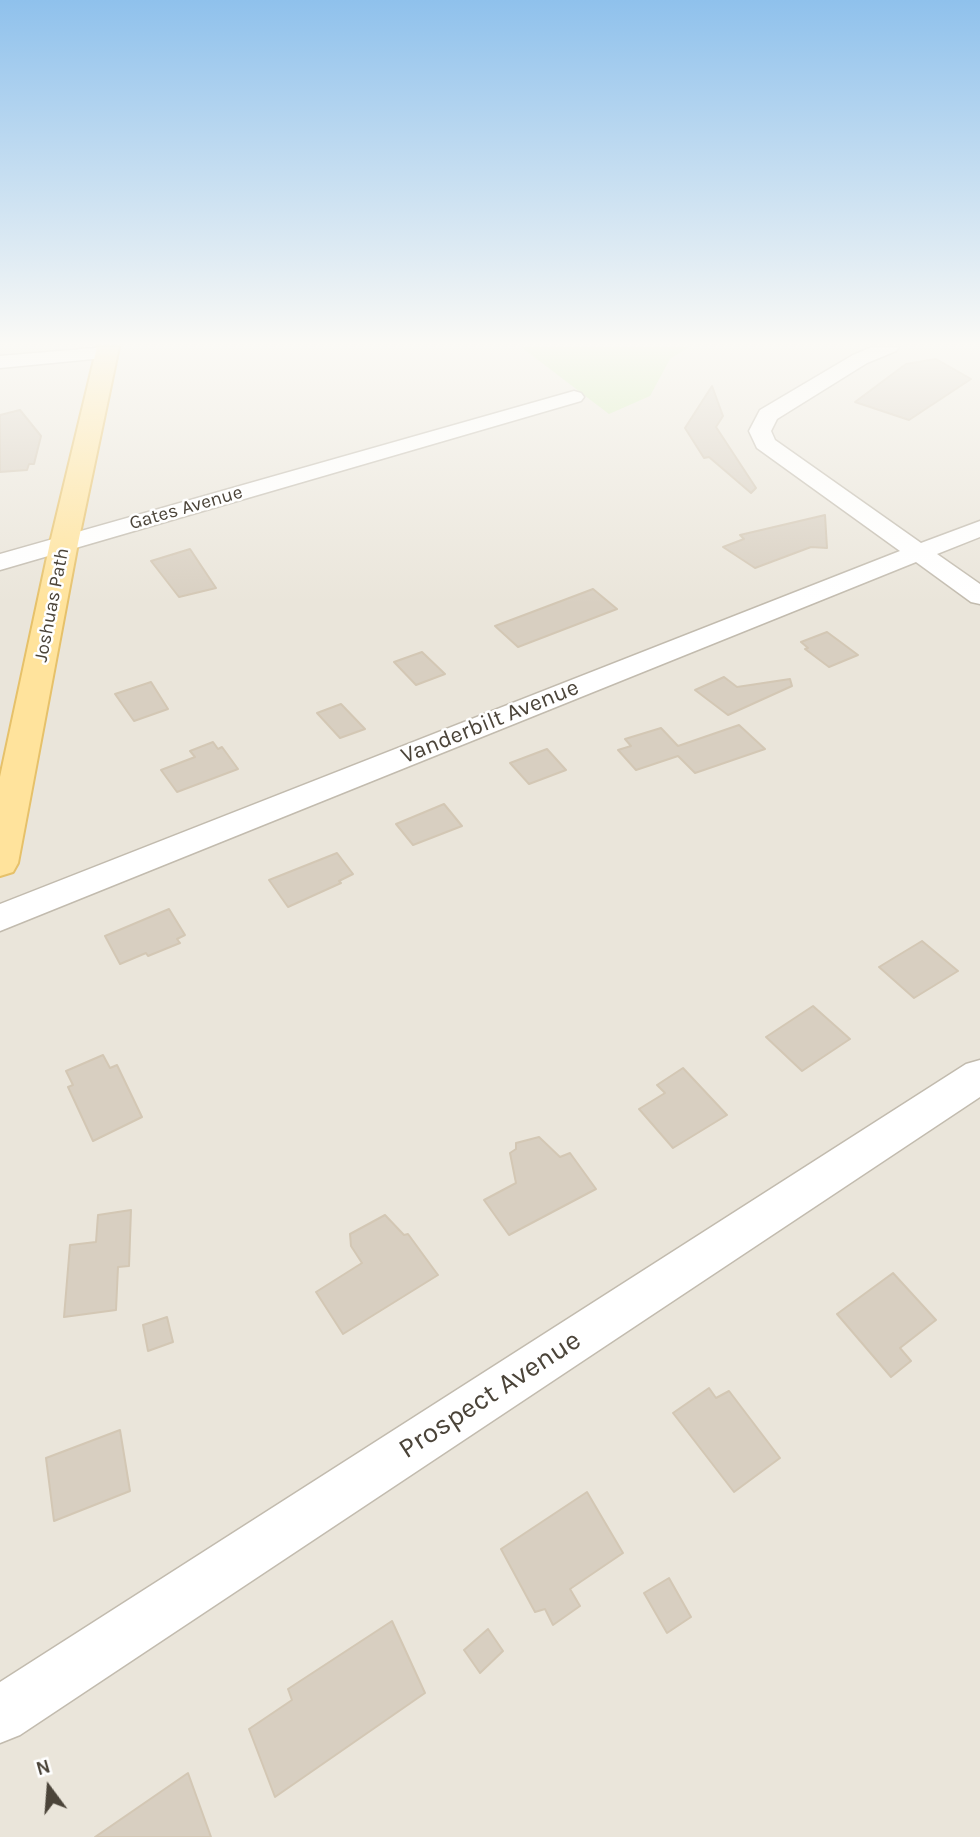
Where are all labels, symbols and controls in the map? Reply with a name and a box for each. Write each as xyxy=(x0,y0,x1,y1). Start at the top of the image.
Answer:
street label: Gates Avenue xyxy=(127,481,245,535)
street label: Joshuas Path xyxy=(30,546,74,664)
street label: Vanderbilt Avenue xyxy=(397,674,583,770)
street label: Prospect Avenue xyxy=(393,1324,587,1466)
north arrow xyxy=(14,1753,84,1823)
text: N xyxy=(34,1755,53,1780)

